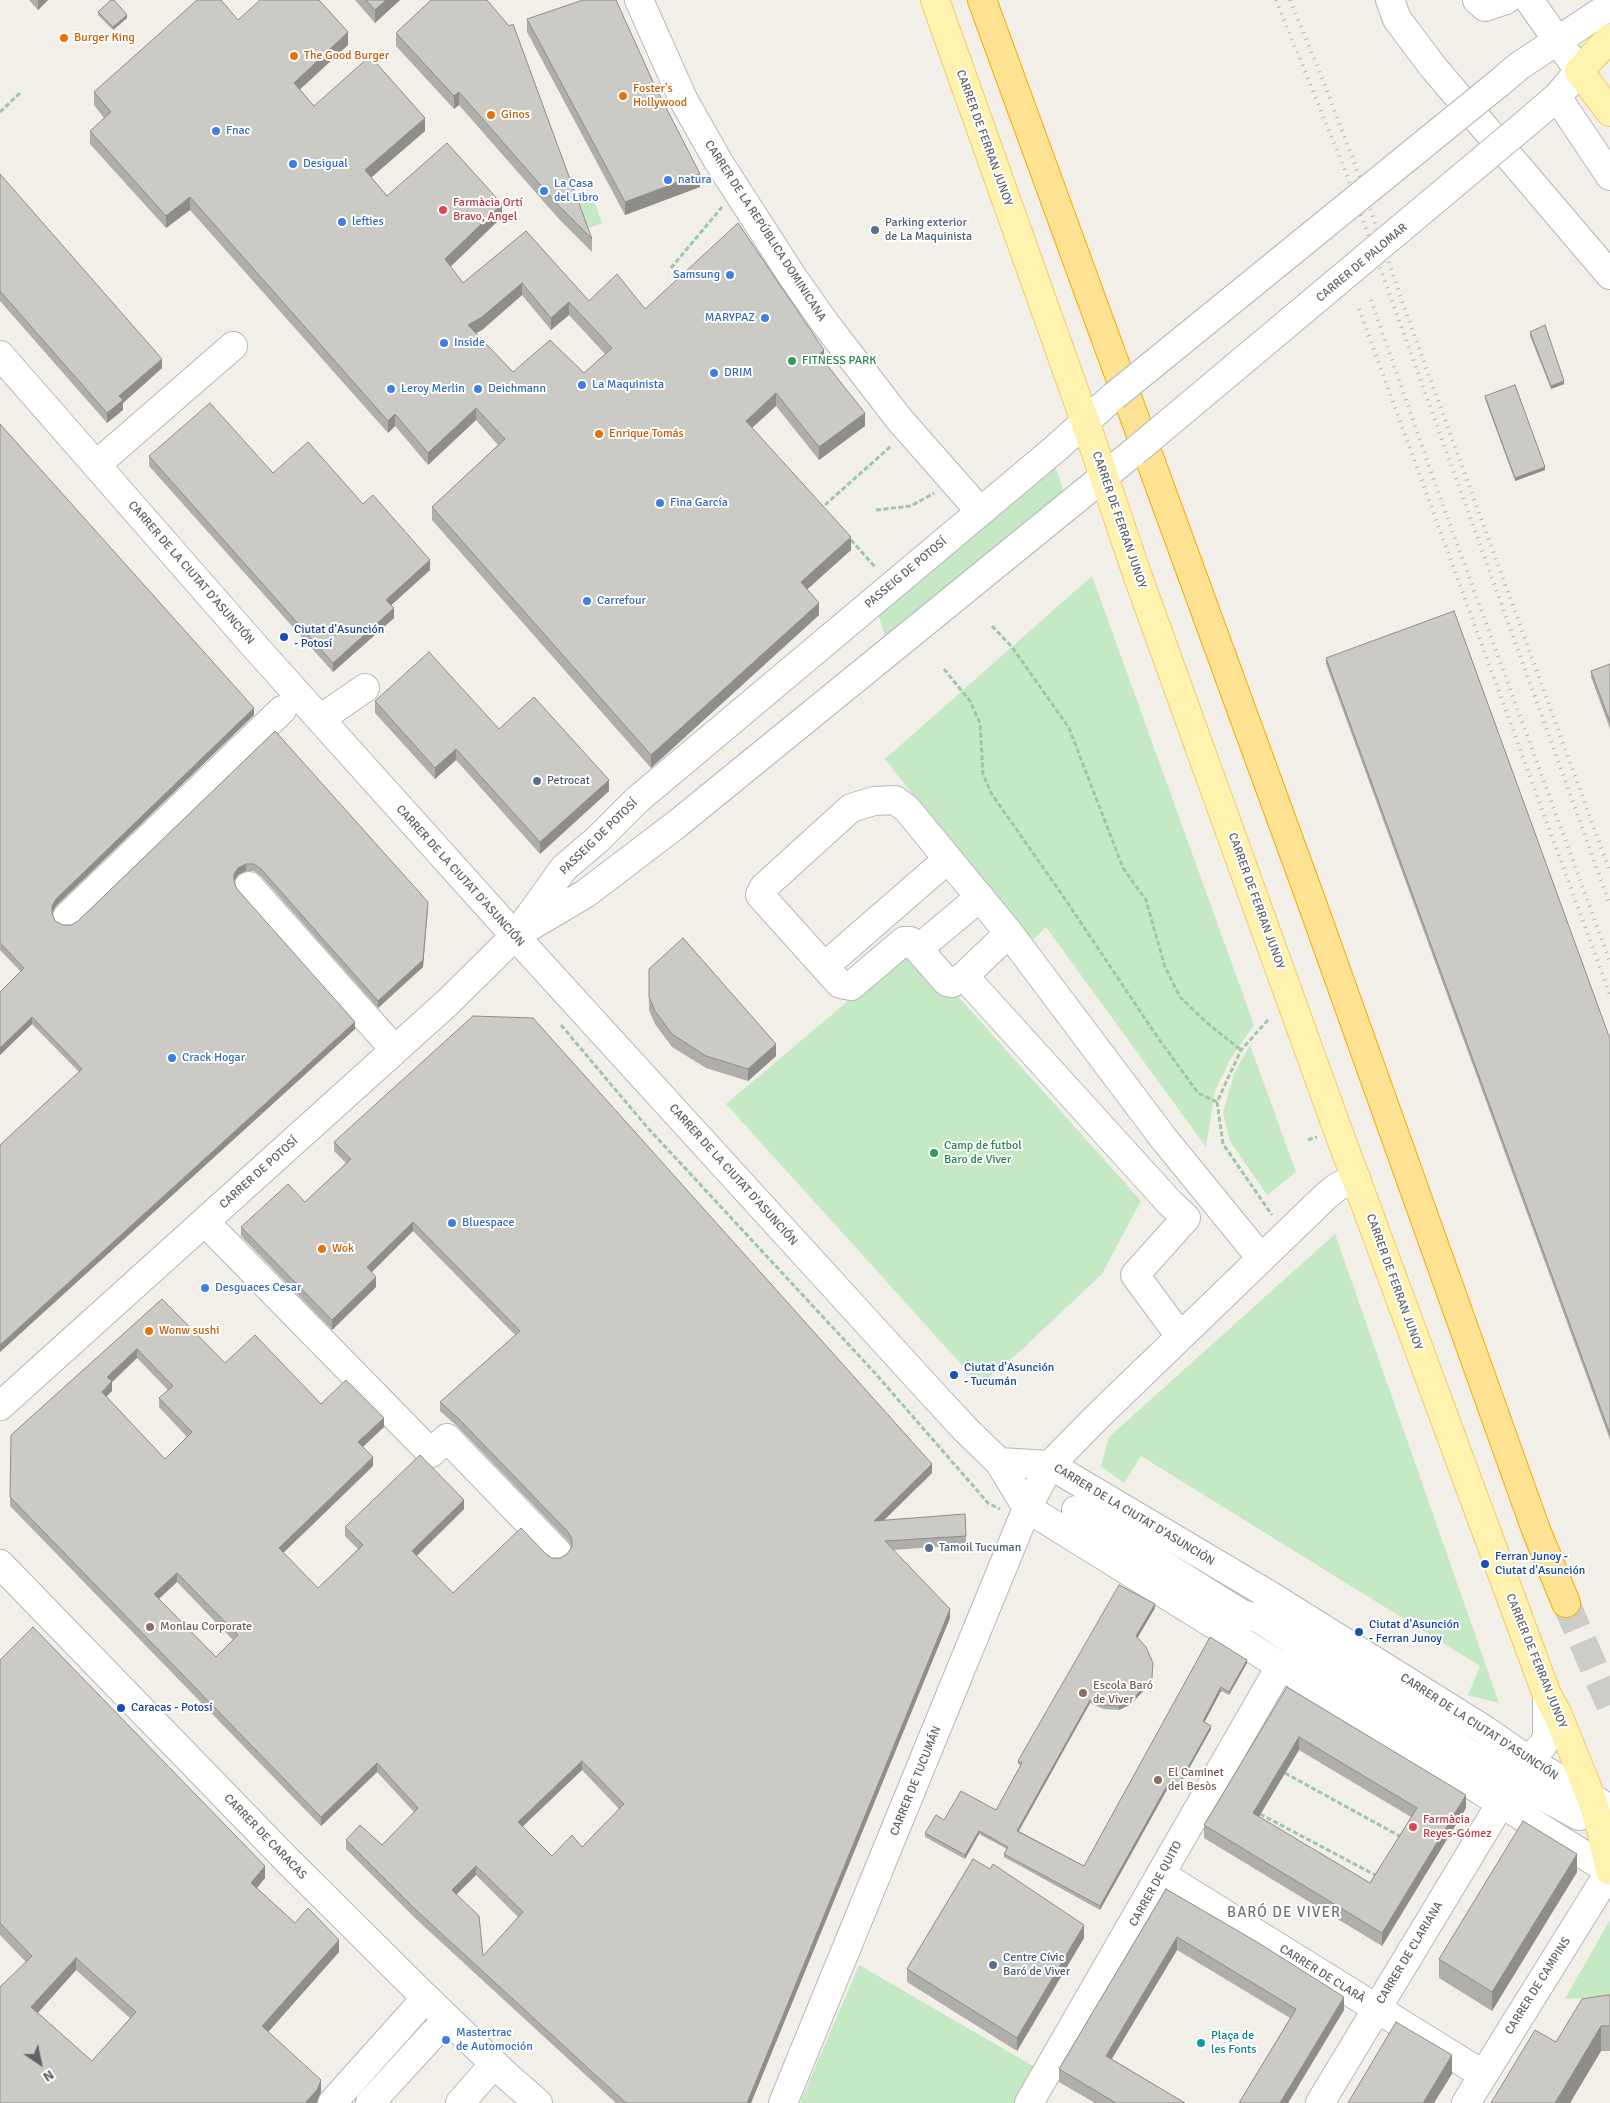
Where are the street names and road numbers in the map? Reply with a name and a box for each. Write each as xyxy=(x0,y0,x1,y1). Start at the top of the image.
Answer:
street label: CARRER DE FERRAN JUNOY xyxy=(953,68,1015,208)
street label: CARRER DE LA REPÚBLICA DOMINICANA xyxy=(701,138,829,324)
street label: CARRER DE PALOMAR xyxy=(1314,221,1410,305)
street label: CARRER DE FERRAN JUNOY xyxy=(1089,450,1149,590)
street label: CARRER DE LA CIUTAT D'ASUNCIÓN xyxy=(125,498,257,648)
street label: PASSEIG DE POTOSÍ xyxy=(862,534,950,612)
street label: PASSEIG DE POTOSÍ xyxy=(557,796,641,878)
street label: CARRER DE LA CIUTAT D'ASUNCIÓN xyxy=(393,802,527,950)
street label: CARRER DE FERRAN JUNOY xyxy=(1225,831,1287,971)
street label: CARRER DE LA CIUTAT D'ASUNCIÓN xyxy=(666,1101,800,1249)
street label: CARRER DE POTOSÍ xyxy=(217,1134,301,1212)
street label: CARRER DE FERRAN JUNOY xyxy=(1363,1212,1425,1352)
street label: CARRER DE LA CIUTAT D'ASUNCIÓN xyxy=(1051,1461,1217,1569)
street label: CARRER DE FERRAN JUNOY xyxy=(1502,1592,1570,1730)
street label: CARRER DE LA CIUTAT D'ASUNCIÓN xyxy=(1397,1670,1561,1784)
street label: CARRER DE TUCUMÁN xyxy=(887,1724,945,1838)
street label: CARRER DE CARACAS xyxy=(221,1791,309,1883)
street label: CARRER DE QUITO xyxy=(1127,1839,1185,1929)
street label: CARRER DE CLARIANA xyxy=(1374,1899,1446,2007)
street label: CARRER DE CAMPINS xyxy=(1502,1935,1574,2037)
street label: CARRER DE CLARÀ xyxy=(1277,1942,1367,2006)

